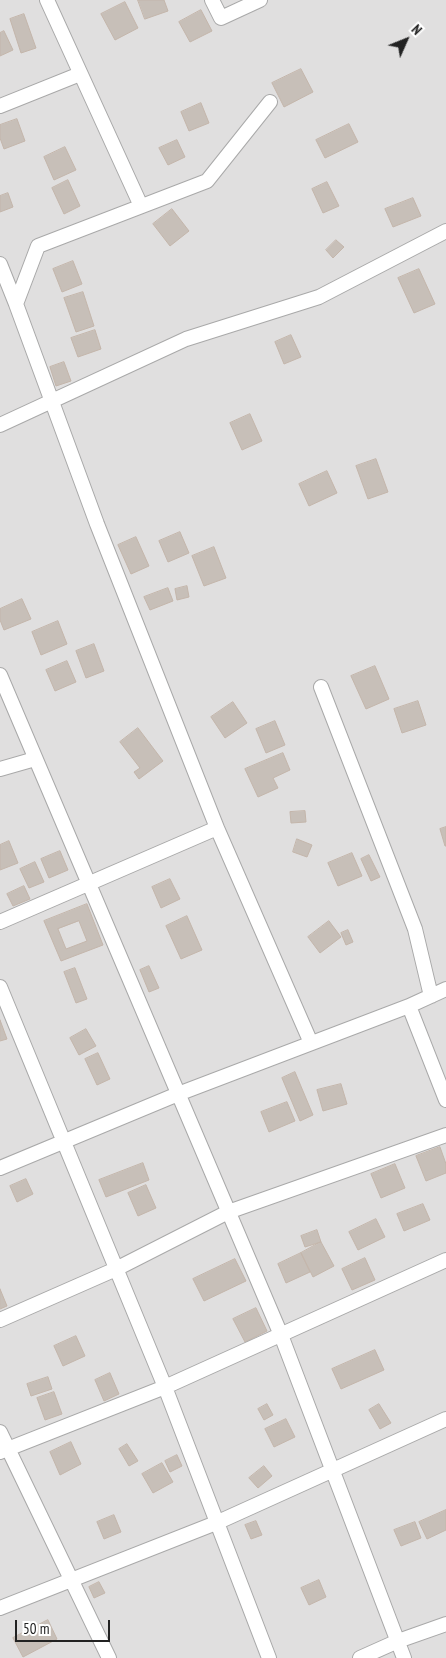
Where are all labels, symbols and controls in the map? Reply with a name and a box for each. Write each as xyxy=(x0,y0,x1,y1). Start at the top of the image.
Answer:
north arrow xyxy=(381,15,431,65)
text: N xyxy=(408,21,426,39)
scale bar xyxy=(18,1610,112,1642)
text: 50 m xyxy=(23,1619,49,1638)

